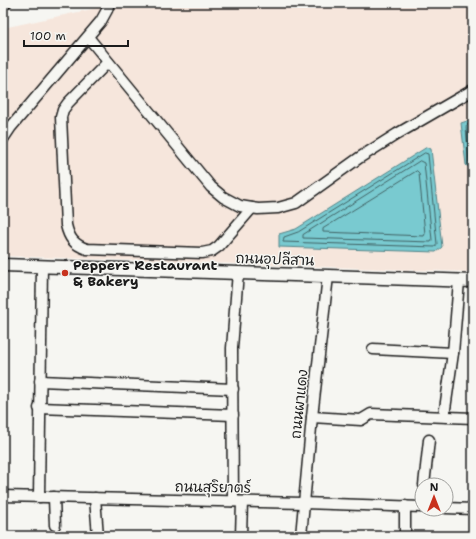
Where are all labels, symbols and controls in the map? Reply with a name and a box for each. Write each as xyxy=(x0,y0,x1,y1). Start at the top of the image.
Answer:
scale bar xyxy=(24,22,128,48)
text: 100 m xyxy=(30,28,66,44)
street label: ถนนอุปลีสาน xyxy=(235,249,315,270)
place label: Peppers Restaurant & Bakery xyxy=(73,256,217,290)
marker: Peppers Restaurant & Bakery xyxy=(60,268,70,278)
street label: ถนนผาแดง xyxy=(286,368,312,440)
street label: ถนนสุริยาตร์ xyxy=(175,477,252,498)
north arrow xyxy=(414,477,454,517)
text: N xyxy=(430,480,439,495)

